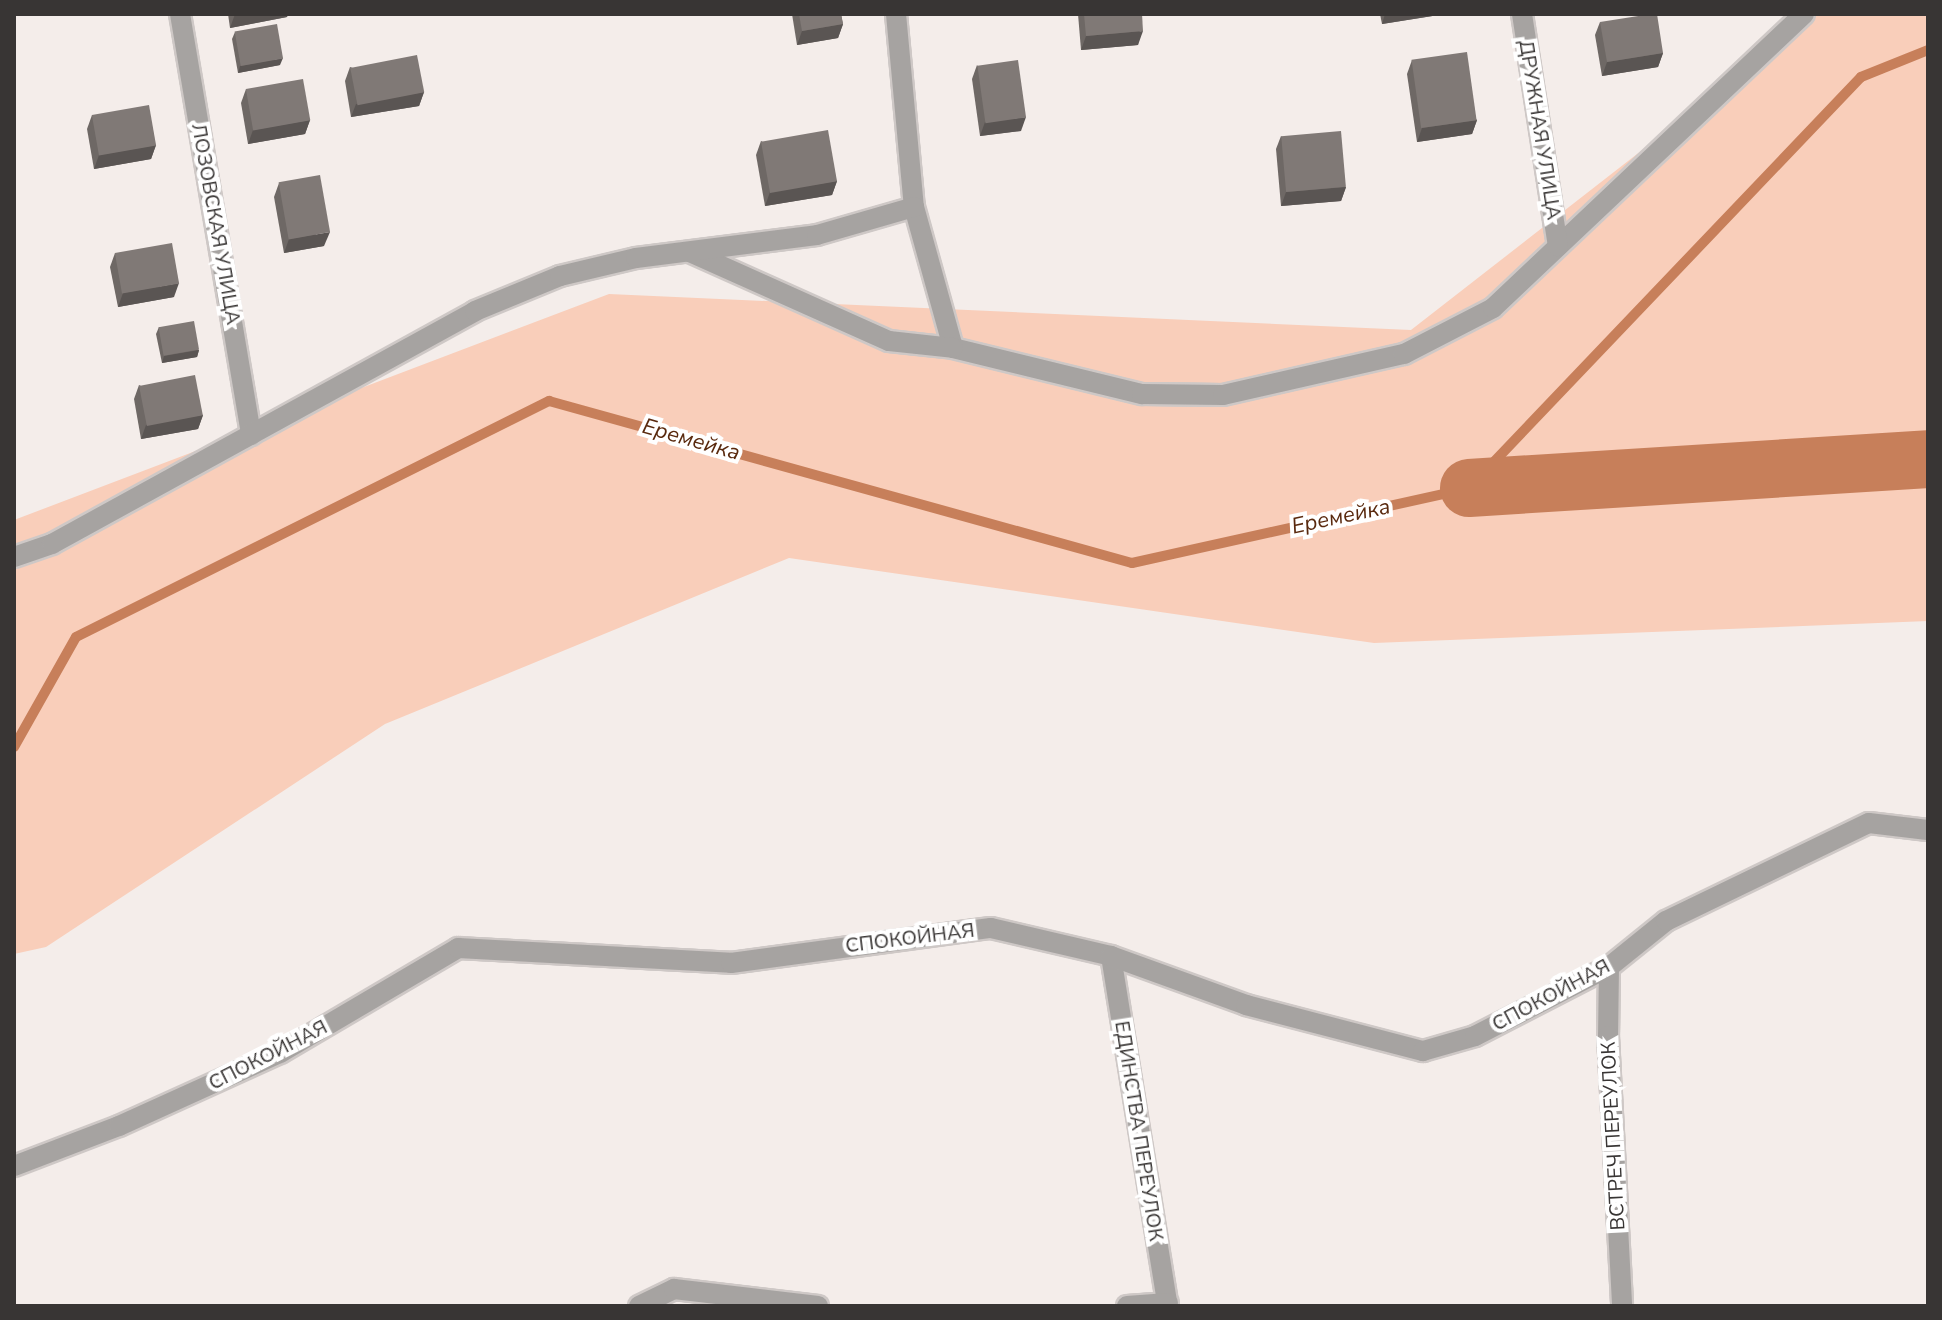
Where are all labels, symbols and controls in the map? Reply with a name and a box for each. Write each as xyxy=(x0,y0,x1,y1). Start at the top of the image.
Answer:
street label: ДРУЖНАЯ УЛИЦА xyxy=(1514,38,1566,222)
street label: ЛОЗОВСКАЯ УЛИЦА xyxy=(186,122,246,326)
water label: Еремейка xyxy=(639,413,743,467)
water label: Еремейка xyxy=(1289,494,1393,540)
street label: СПОКОЙНАЯ xyxy=(844,918,976,958)
street label: СПОКОЙНАЯ xyxy=(1488,954,1614,1036)
street label: СПОКОЙНАЯ xyxy=(205,1015,331,1095)
street label: ЕДИНСТВА ПЕРЕУЛОК xyxy=(1110,1019,1168,1243)
street label: ВСТРЕЧ ПЕРЕУЛОК xyxy=(1596,1041,1630,1231)

